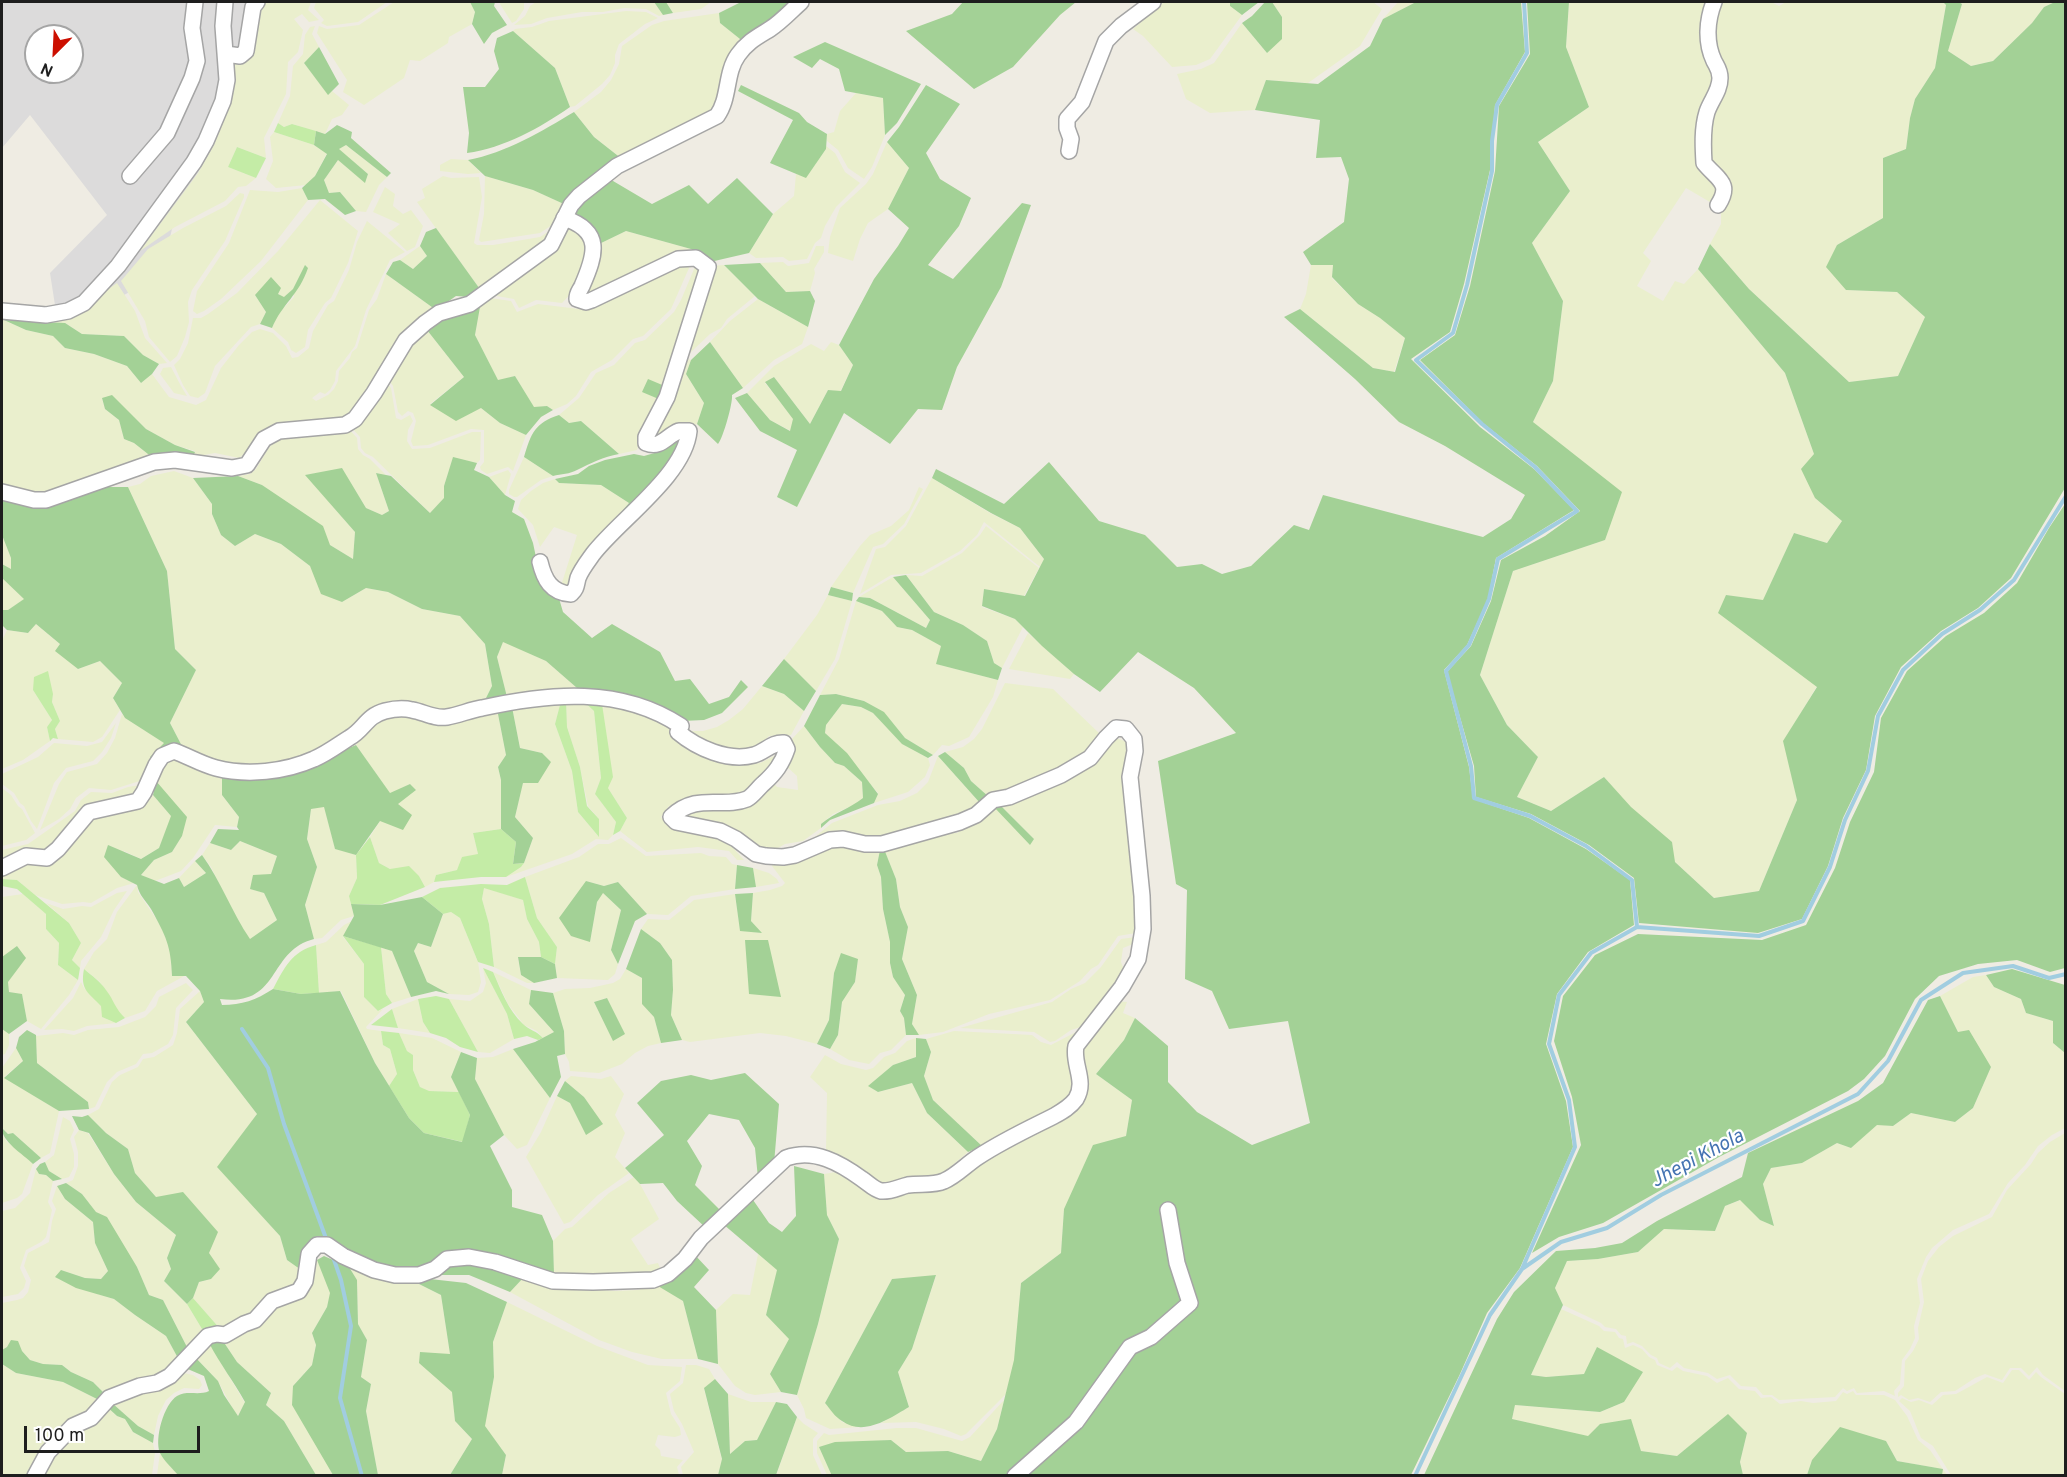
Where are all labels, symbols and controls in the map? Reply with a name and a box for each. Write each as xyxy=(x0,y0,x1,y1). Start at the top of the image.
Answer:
north arrow xyxy=(24,24,84,84)
text: N xyxy=(38,57,57,80)
water label: Jhepi Khola xyxy=(1647,1126,1749,1194)
scale bar xyxy=(27,1414,202,1452)
text: 100 m xyxy=(35,1425,84,1448)

